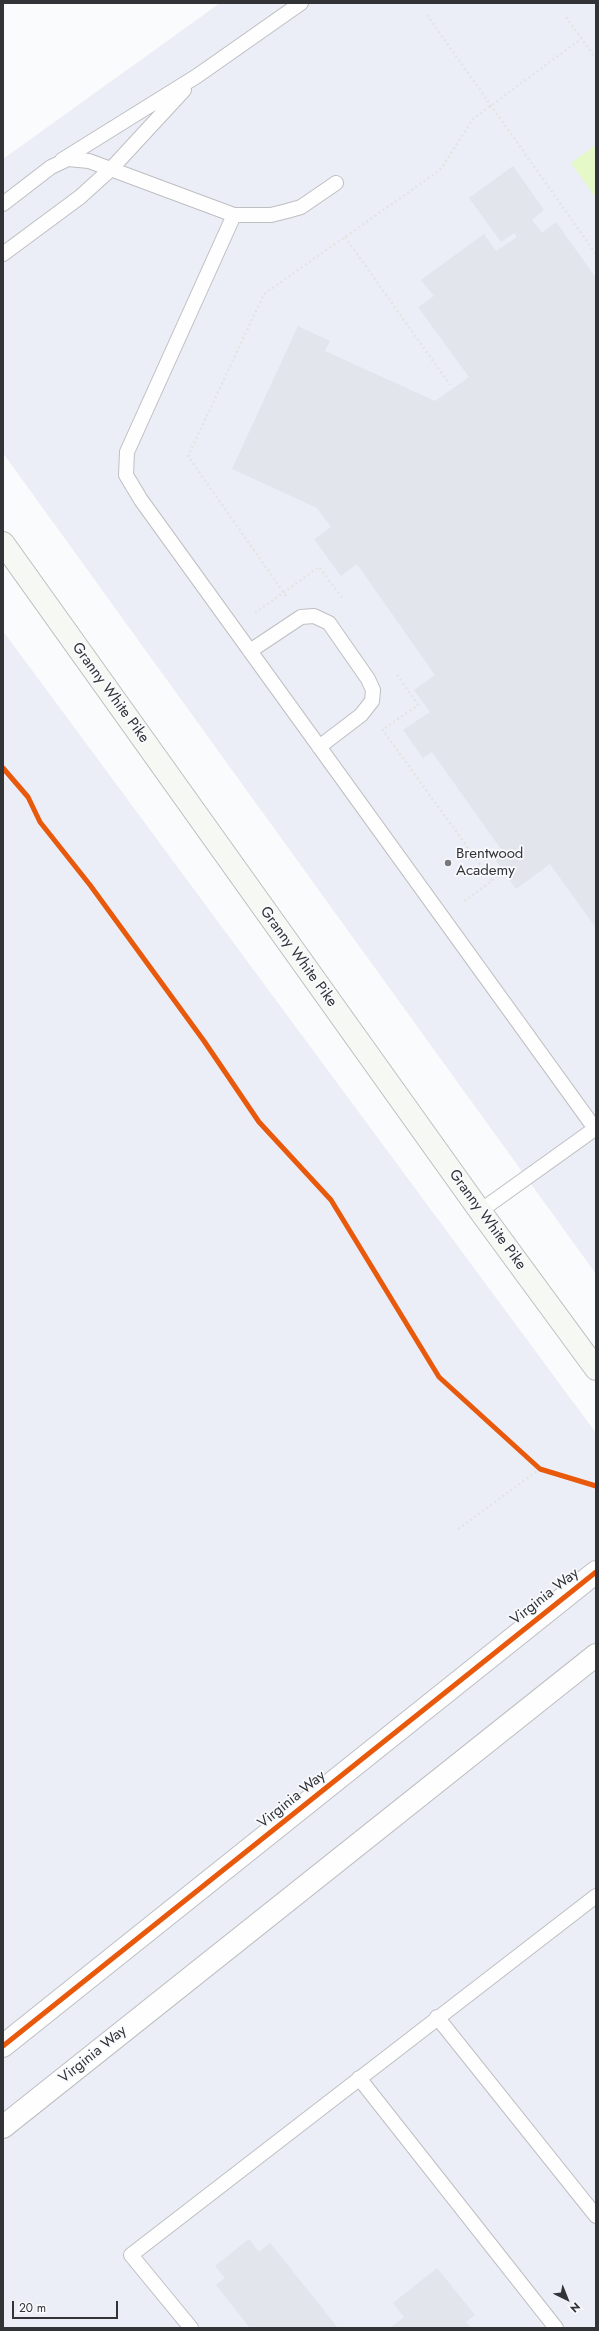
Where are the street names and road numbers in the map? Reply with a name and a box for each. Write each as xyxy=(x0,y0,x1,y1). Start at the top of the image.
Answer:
street label: Granny White Pike xyxy=(68,639,152,747)
street label: Granny White Pike xyxy=(256,903,340,1011)
street label: Granny White Pike xyxy=(445,1166,529,1274)
street label: Virginia Way xyxy=(507,1565,583,1629)
street label: Virginia Way xyxy=(255,1767,329,1833)
street label: Virginia Way xyxy=(56,2022,130,2088)

